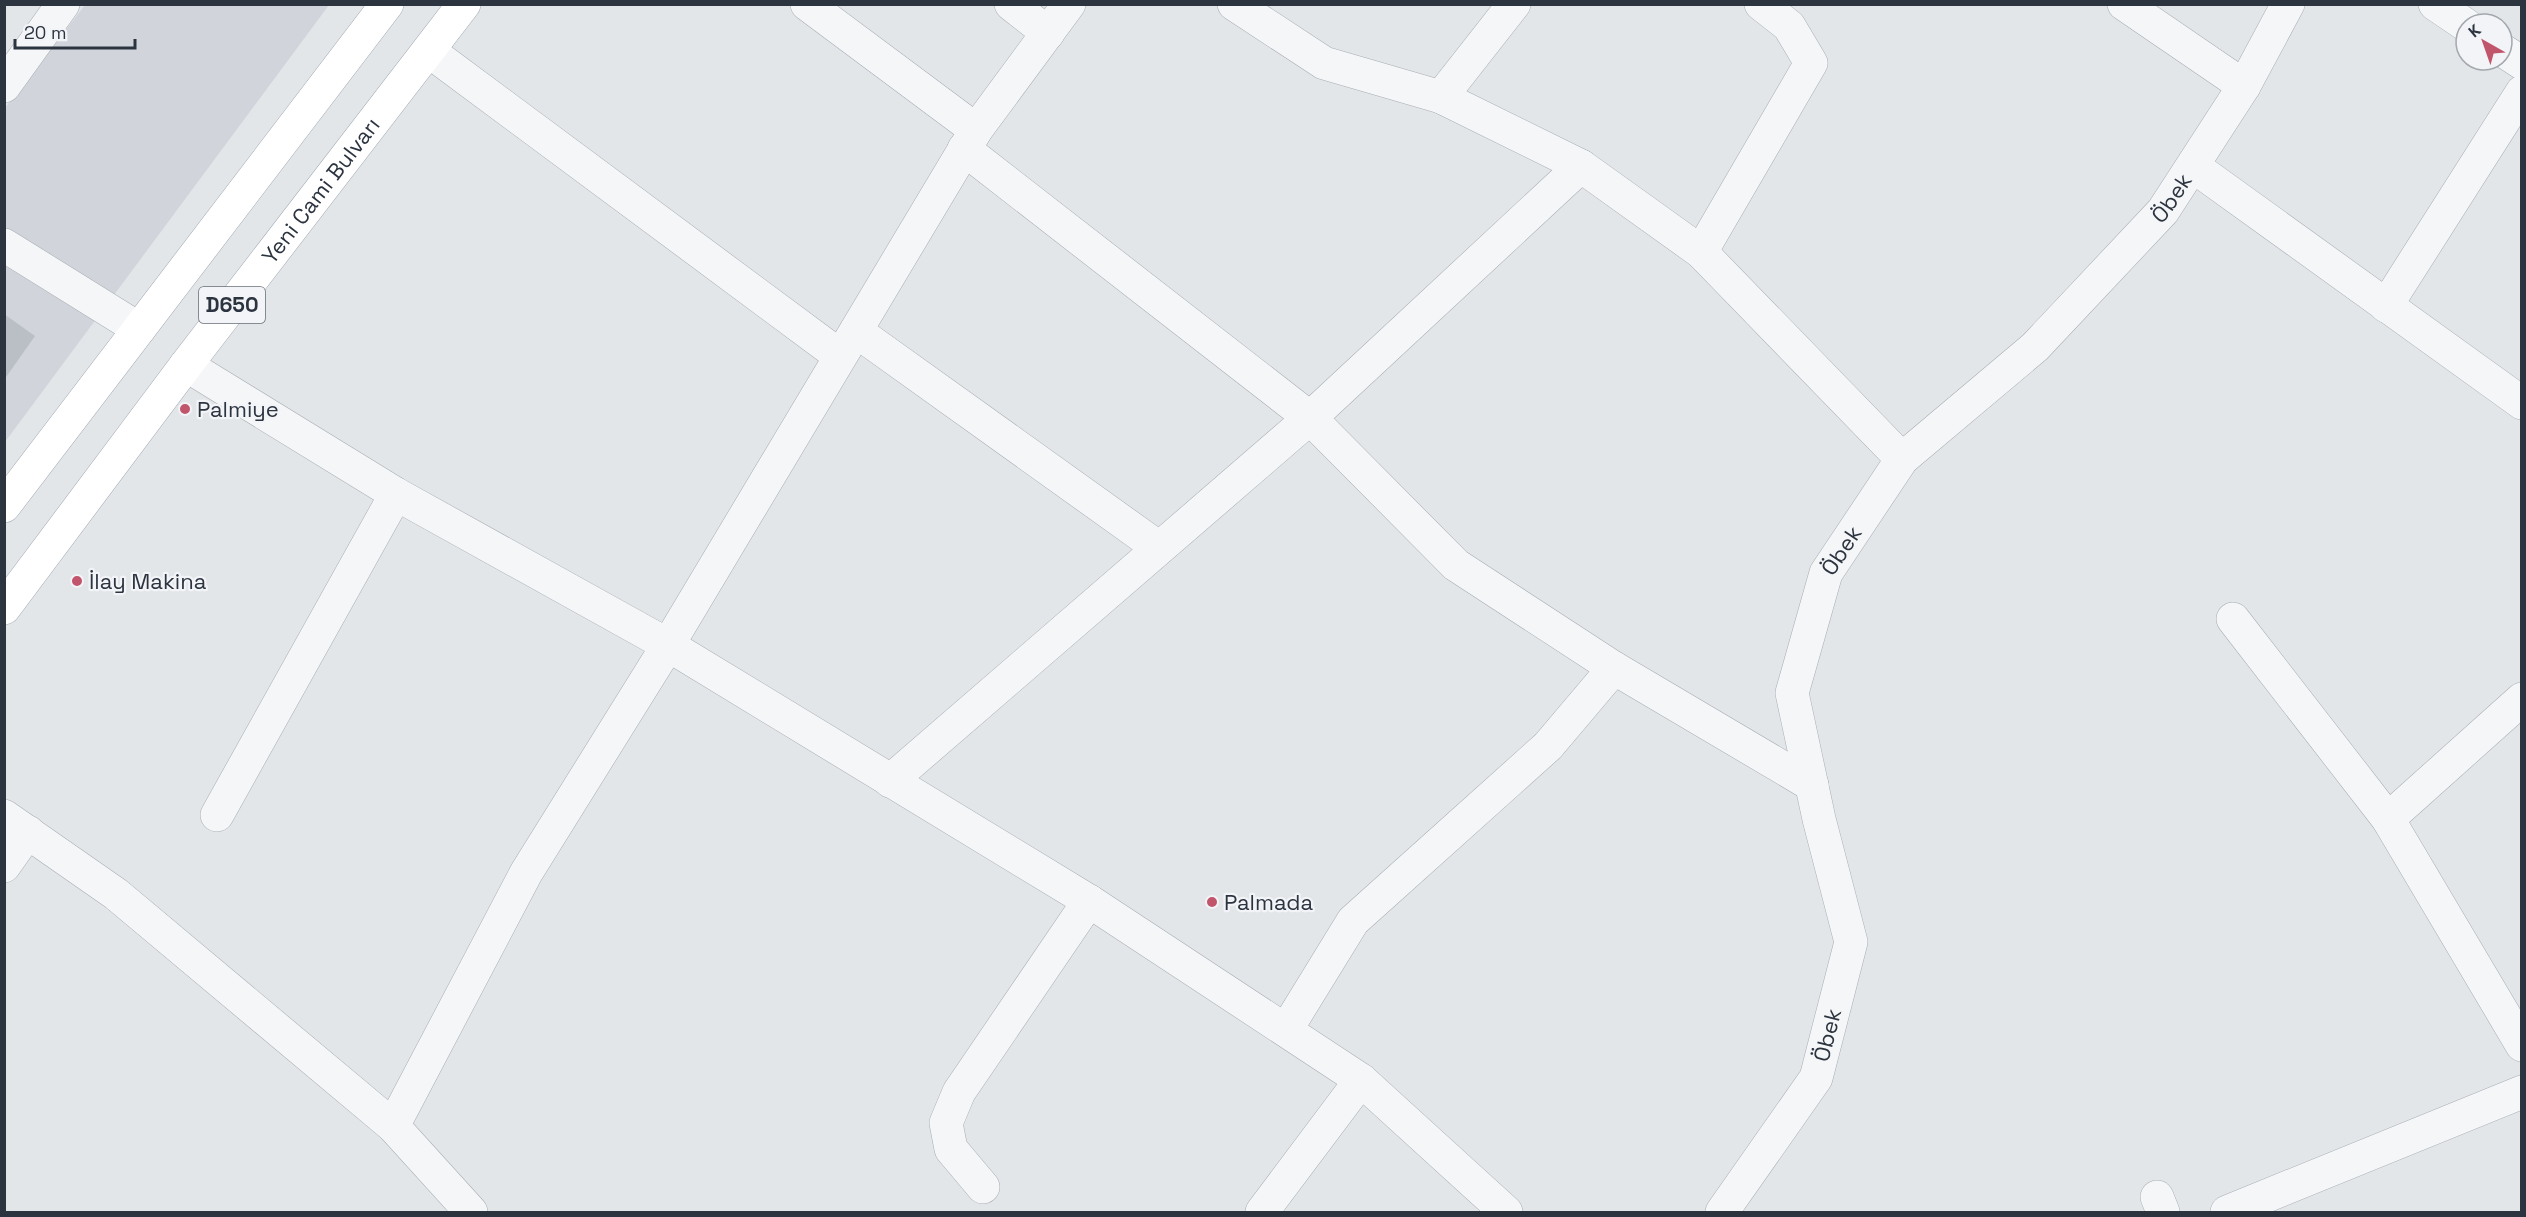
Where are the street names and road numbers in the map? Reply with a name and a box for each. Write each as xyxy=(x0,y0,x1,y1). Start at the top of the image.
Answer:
street label: Yeni Cami Bulvarı xyxy=(255,112,386,269)
street label: Öbek xyxy=(2145,168,2198,229)
road number: D650 xyxy=(199,287,265,323)
street label: Öbek xyxy=(1815,520,1868,580)
street label: Öbek xyxy=(1807,1005,1847,1065)

